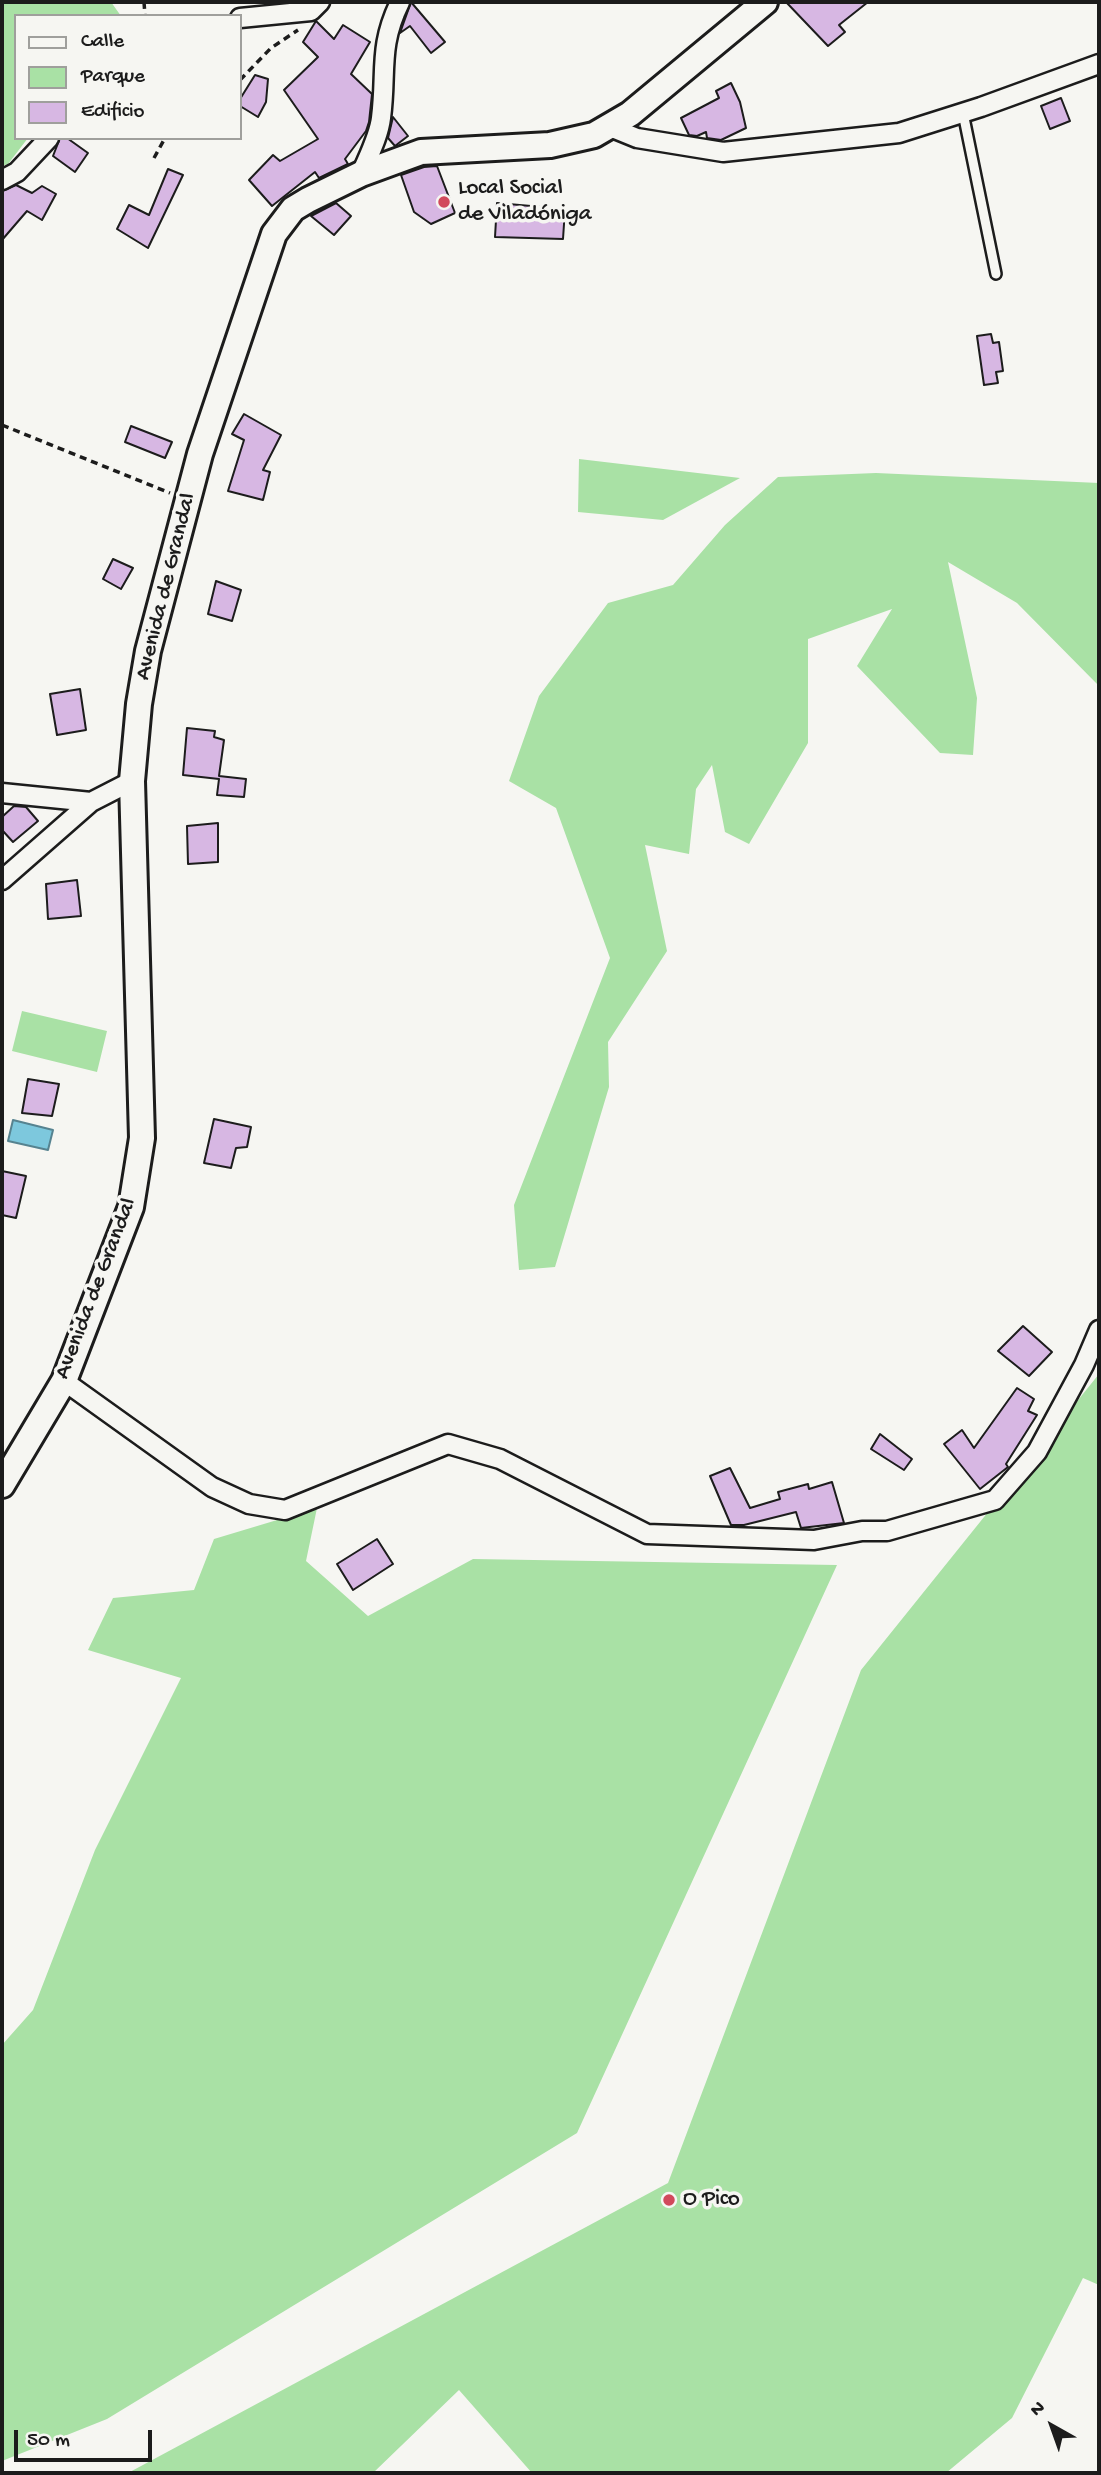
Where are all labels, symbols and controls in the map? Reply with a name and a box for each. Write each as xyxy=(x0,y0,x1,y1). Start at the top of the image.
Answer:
legend xyxy=(14,14,242,140)
text: Calle xyxy=(81,30,124,55)
text: Parque xyxy=(81,65,145,90)
text: Edificio xyxy=(81,100,145,125)
place label: Local Social de Viladóniga xyxy=(458,175,592,229)
marker: Local Social de Viladóniga xyxy=(436,194,452,210)
street label: Avenida de Grandal xyxy=(130,491,204,683)
street label: Avenida de Grandal xyxy=(50,1195,144,1383)
place label: O Pico xyxy=(683,2186,740,2214)
marker: O Pico xyxy=(661,2192,677,2208)
north arrow xyxy=(1017,2391,1087,2461)
text: N xyxy=(1026,2397,1050,2422)
scale bar xyxy=(18,2416,156,2460)
text: 50 m xyxy=(27,2429,70,2454)

